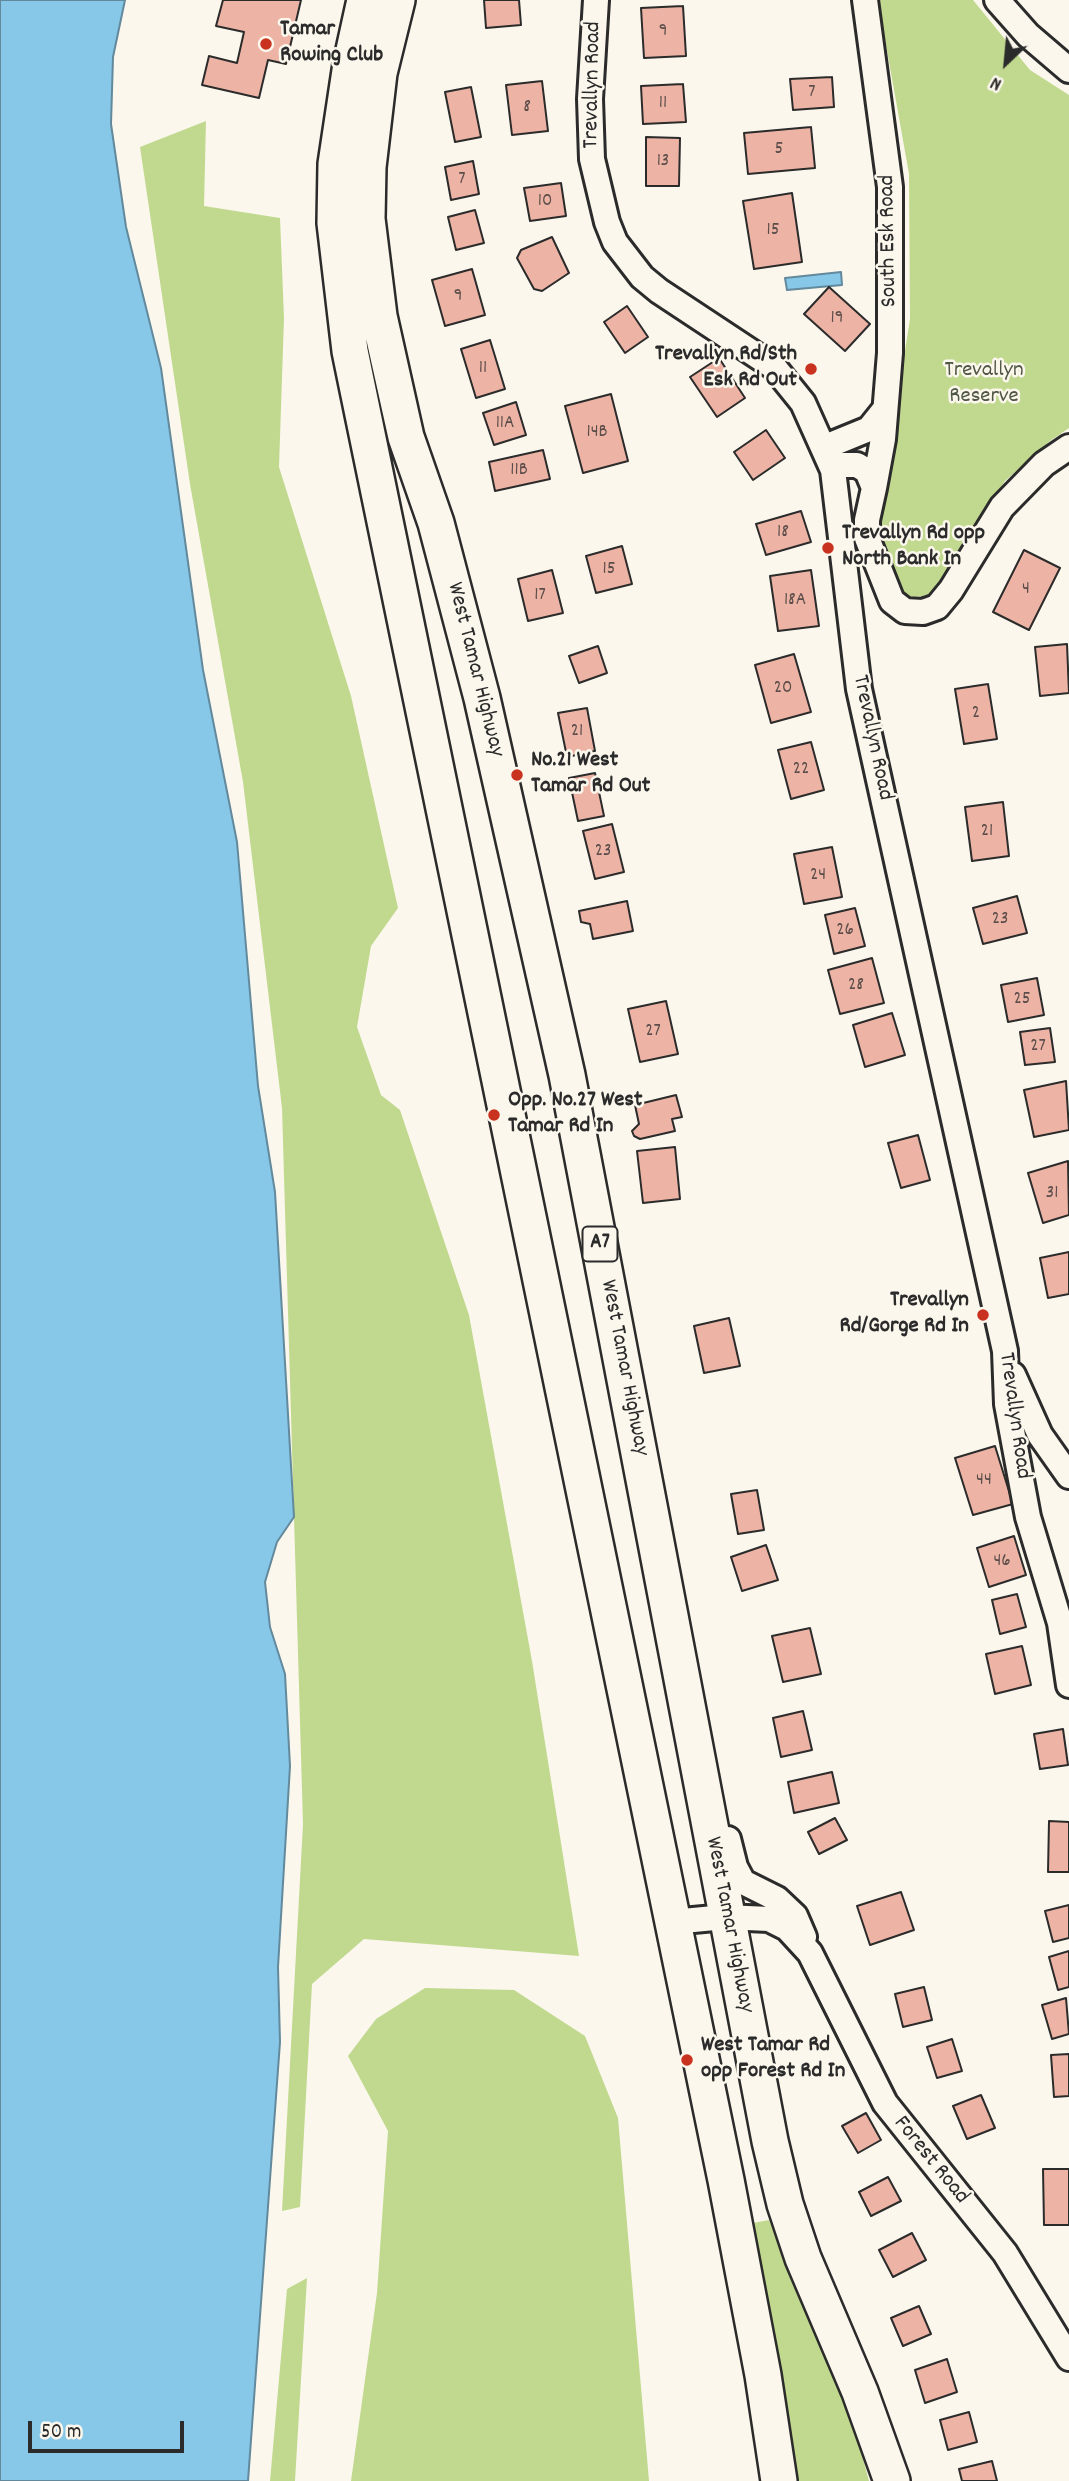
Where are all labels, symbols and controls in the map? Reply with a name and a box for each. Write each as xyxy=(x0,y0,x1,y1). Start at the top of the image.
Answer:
place label: Tamar Rowing Club xyxy=(280,17,383,71)
street label: Trevallyn Road xyxy=(579,21,609,149)
house number: 9 xyxy=(659,21,667,43)
north arrow xyxy=(971,28,1041,98)
marker: Tamar Rowing Club xyxy=(258,36,274,52)
text: N xyxy=(986,68,1007,97)
house number: 7 xyxy=(808,82,816,104)
house number: 11 xyxy=(659,93,667,115)
house number: 8 xyxy=(523,97,531,119)
house number: 5 xyxy=(775,139,783,161)
house number: 13 xyxy=(657,151,669,173)
house number: 7 xyxy=(458,169,466,191)
street label: South Esk Road xyxy=(875,175,905,307)
house number: 10 xyxy=(538,191,552,213)
house number: 15 xyxy=(767,220,779,242)
house number: 9 xyxy=(454,286,462,308)
house number: 19 xyxy=(831,308,843,330)
place label: Trevallyn Rd/Sth Esk Rd Out xyxy=(655,342,797,396)
house number: 11 xyxy=(479,358,487,380)
park label: Trevallyn Reserve xyxy=(944,358,1024,412)
marker: Trevallyn Rd/Sth Esk Rd Out xyxy=(803,361,819,377)
house number: 11A xyxy=(496,413,514,435)
house number: 14B xyxy=(586,422,608,444)
house number: 11B xyxy=(510,460,528,482)
place label: Trevallyn Rd opp North Bank In xyxy=(842,521,985,575)
house number: 18 xyxy=(777,522,789,544)
marker: Trevallyn Rd opp North Bank In xyxy=(820,540,836,556)
house number: 15 xyxy=(603,559,615,581)
house number: 4 xyxy=(1022,579,1030,601)
street label: West Tamar Highway xyxy=(439,580,509,760)
house number: 17 xyxy=(534,585,546,607)
house number: 18A xyxy=(784,590,806,612)
street label: Trevallyn Road xyxy=(844,673,898,803)
house number: 20 xyxy=(774,678,792,700)
house number: 2 xyxy=(972,703,980,725)
house number: 21 xyxy=(571,721,583,743)
place label: No.21 West Tamar Rd Out xyxy=(531,748,650,802)
house number: 22 xyxy=(793,759,809,781)
marker: No.21 West Tamar Rd Out xyxy=(509,767,525,783)
house number: 21 xyxy=(981,821,993,843)
house number: 23 xyxy=(595,841,611,863)
house number: 24 xyxy=(810,865,826,887)
house number: 23 xyxy=(992,909,1008,931)
house number: 26 xyxy=(836,920,854,942)
house number: 28 xyxy=(848,975,864,997)
house number: 25 xyxy=(1013,989,1031,1011)
house number: 27 xyxy=(645,1021,661,1043)
house number: 27 xyxy=(1030,1036,1046,1058)
place label: Opp. No.27 West Tamar Rd In xyxy=(508,1088,643,1142)
marker: Opp. No.27 West Tamar Rd In xyxy=(486,1107,502,1123)
house number: 31 xyxy=(1046,1183,1058,1205)
road number: A7 xyxy=(582,1226,618,1262)
street label: West Tamar Highway xyxy=(592,1278,654,1458)
place label: Trevallyn Rd/Gorge Rd In xyxy=(840,1288,969,1342)
marker: Trevallyn Rd/Gorge Rd In xyxy=(975,1307,991,1323)
street label: Trevallyn Road xyxy=(990,1351,1036,1481)
house number: 44 xyxy=(976,1470,992,1492)
house number: 46 xyxy=(993,1551,1011,1573)
street label: West Tamar Highway xyxy=(697,1835,759,2015)
place label: West Tamar Rd opp Forest Rd In xyxy=(701,2033,845,2087)
marker: West Tamar Rd opp Forest Rd In xyxy=(679,2052,695,2068)
street label: Forest Road xyxy=(886,2111,974,2211)
scale bar xyxy=(32,2408,187,2452)
text: 50 m xyxy=(41,2418,81,2448)

